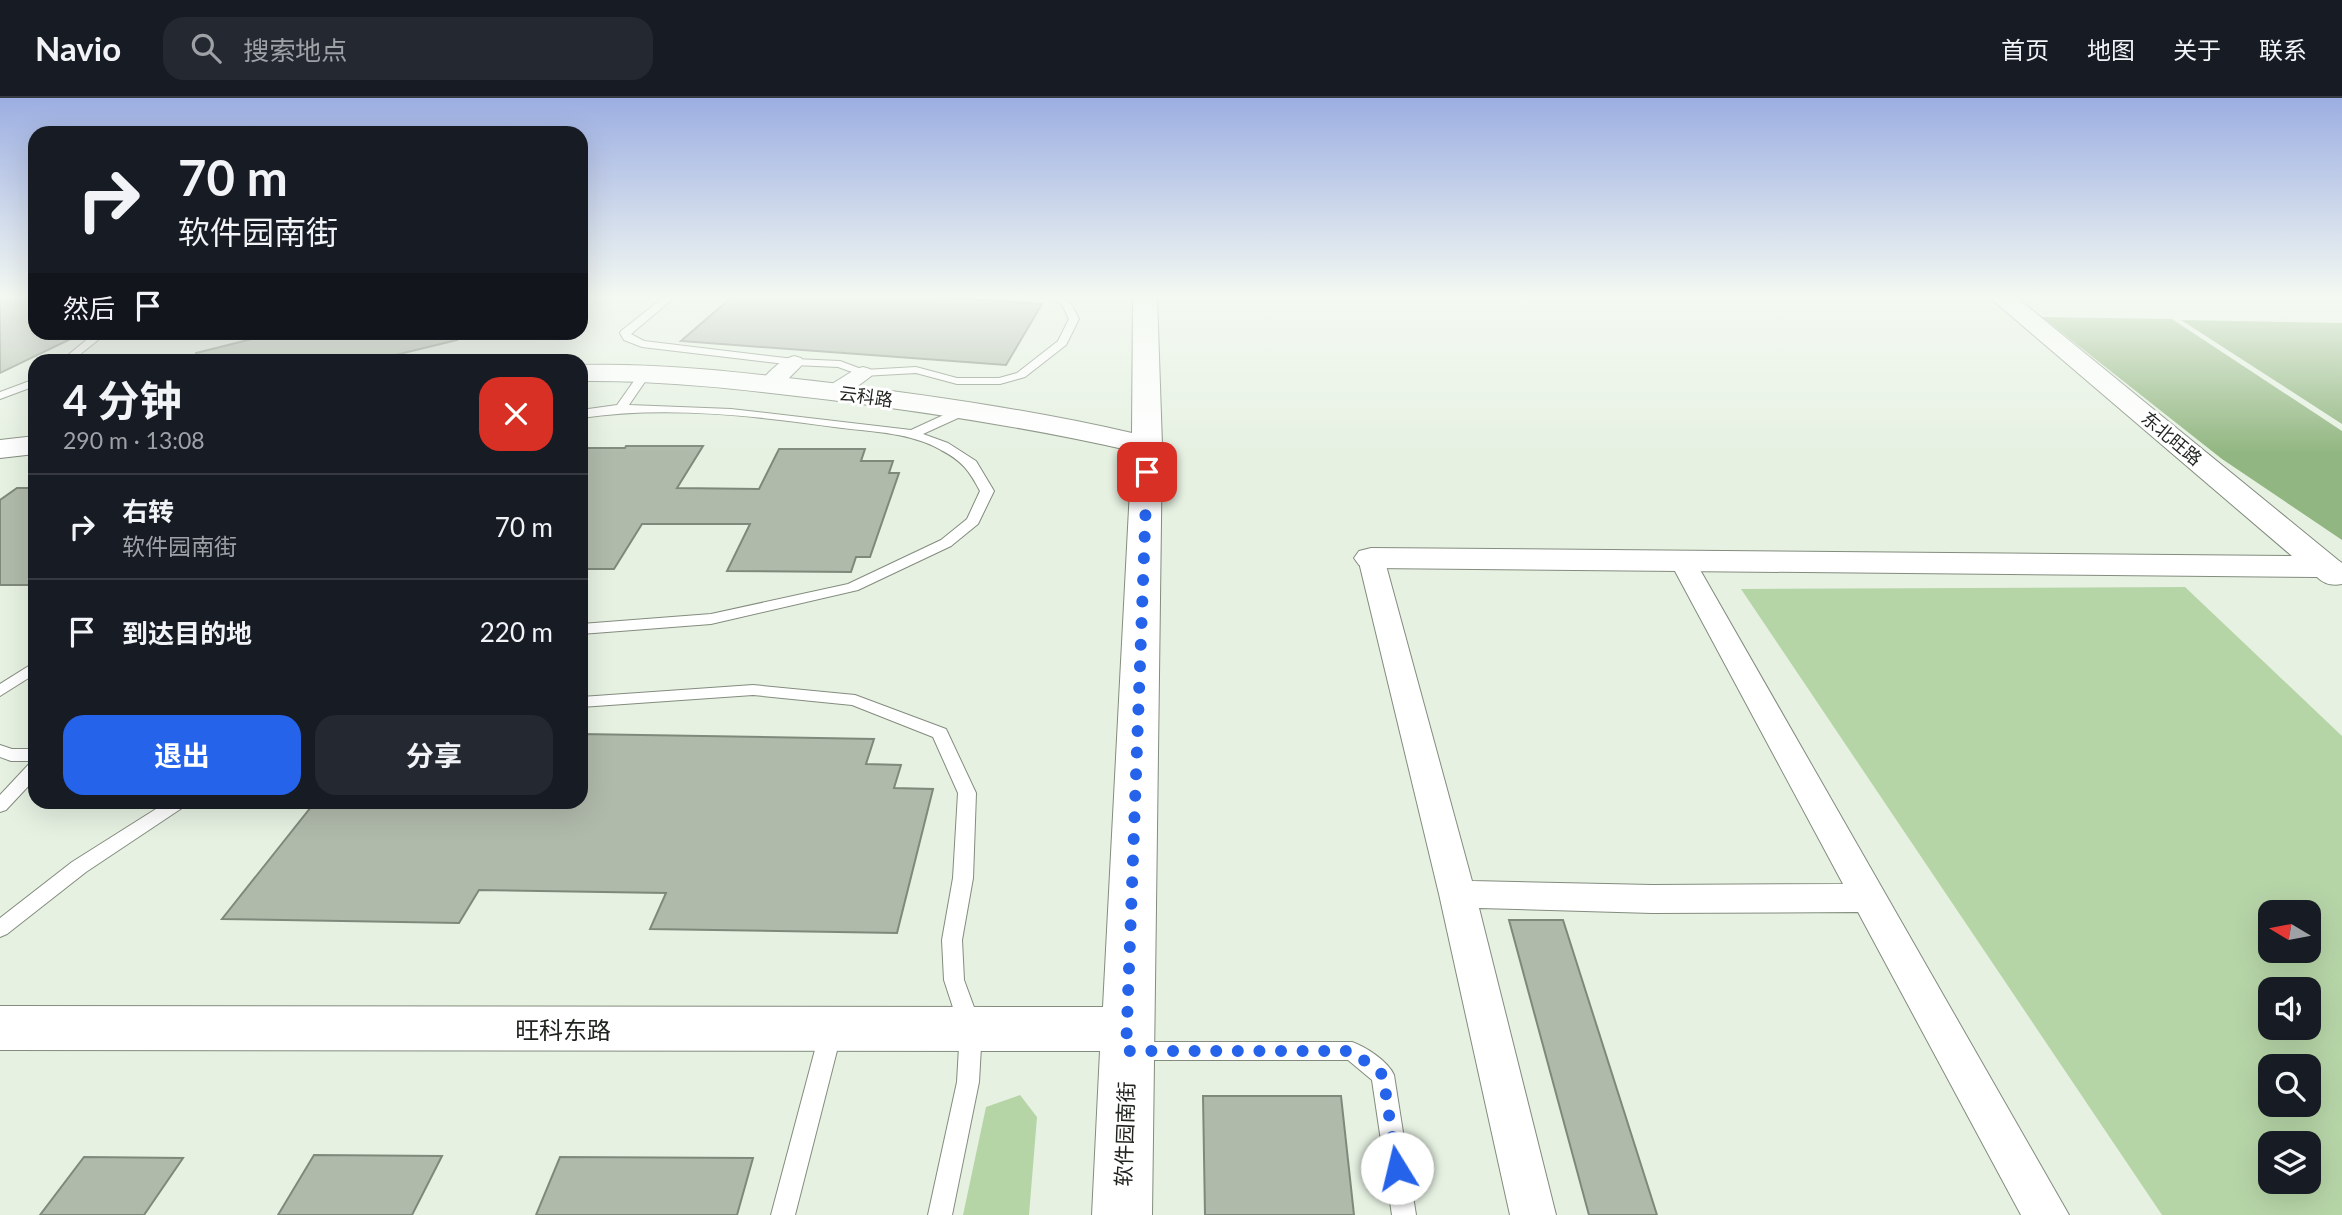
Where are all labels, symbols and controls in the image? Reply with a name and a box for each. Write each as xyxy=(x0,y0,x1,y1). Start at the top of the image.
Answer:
search box xyxy=(163,17,653,80)
text: Navio xyxy=(35,28,121,68)
icon: search xyxy=(187,29,225,67)
text: 搜索地点 xyxy=(243,34,347,66)
text: 首页 xyxy=(2001,35,2049,64)
text: 地图 xyxy=(2087,35,2135,64)
text: 关于 xyxy=(2173,35,2221,64)
text: 联系 xyxy=(2259,35,2307,64)
text: 70 m xyxy=(178,148,288,206)
icon: right xyxy=(63,154,154,245)
text: 软件园南街 xyxy=(178,212,338,251)
icon: arrive xyxy=(129,287,167,325)
text: 然后 xyxy=(63,292,115,324)
text: 4 分钟 xyxy=(63,375,182,425)
button: close xyxy=(479,377,553,451)
street label: 云科路 xyxy=(838,381,894,411)
street label: 东北旺路 xyxy=(2137,406,2207,470)
text: 290 m · 13:08 xyxy=(63,426,205,454)
pin xyxy=(1117,442,1177,502)
icon: arrive xyxy=(1128,453,1166,491)
text: 右转 xyxy=(122,495,174,527)
icon: right xyxy=(63,508,101,546)
text: 70 m xyxy=(495,511,553,543)
text: 软件园南街 xyxy=(122,532,237,560)
icon: arrive xyxy=(63,613,101,651)
text: 220 m xyxy=(480,616,553,648)
text: 到达目的地 xyxy=(122,617,252,649)
button: 退出 xyxy=(63,715,301,795)
button: 分享 xyxy=(315,715,553,795)
north arrow xyxy=(2258,900,2320,962)
map controls xyxy=(2258,900,2321,1194)
button: sound xyxy=(2258,977,2321,1040)
street label: 旺科东路 xyxy=(515,1015,611,1044)
button: search xyxy=(2258,1054,2321,1117)
street label: 软件园南街 xyxy=(1110,1081,1138,1187)
position arrow xyxy=(1360,1131,1434,1205)
button: layers xyxy=(2258,1131,2321,1194)

